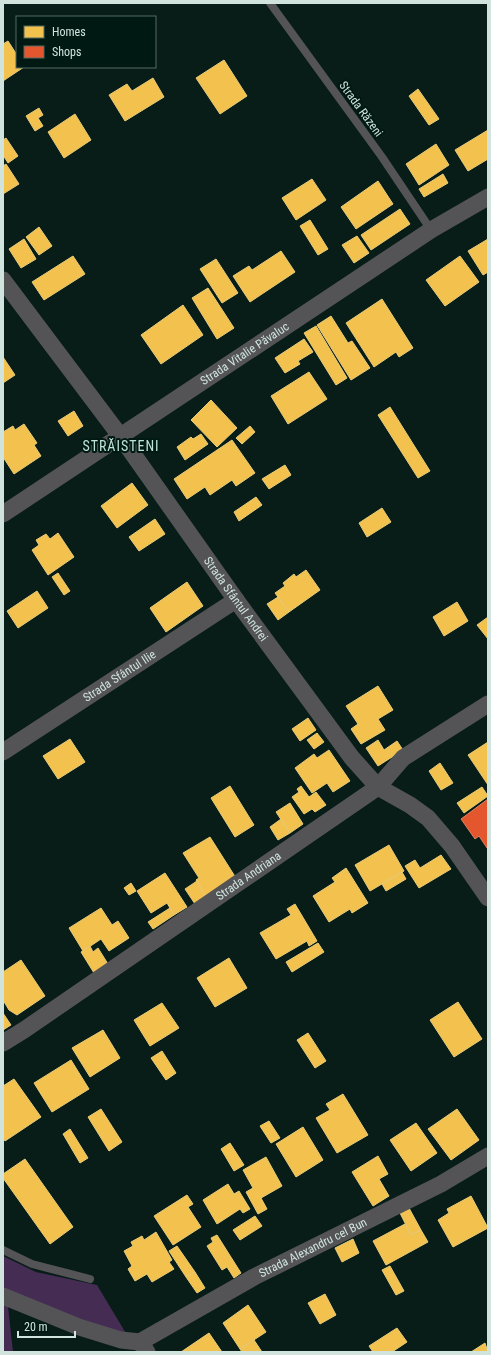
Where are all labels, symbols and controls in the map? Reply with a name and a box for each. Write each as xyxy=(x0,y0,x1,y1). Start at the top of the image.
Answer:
legend xyxy=(16,16,156,68)
text: Homes xyxy=(52,25,86,39)
text: Shops xyxy=(52,45,81,59)
street label: Strada Răzeni xyxy=(336,79,386,139)
street label: Strada Vitalie Păvaluc xyxy=(198,319,292,388)
district label: STRĂISTENI xyxy=(82,438,160,454)
street label: Strada Sfântul Andrei xyxy=(201,554,271,644)
street label: Strada Sfântul Ilie xyxy=(80,647,159,705)
street label: Strada Andriana xyxy=(213,849,284,903)
street label: Strada Alexandru cel Bun xyxy=(257,1215,369,1280)
scale bar xyxy=(18,1313,75,1339)
text: 20 m xyxy=(24,1320,48,1334)

